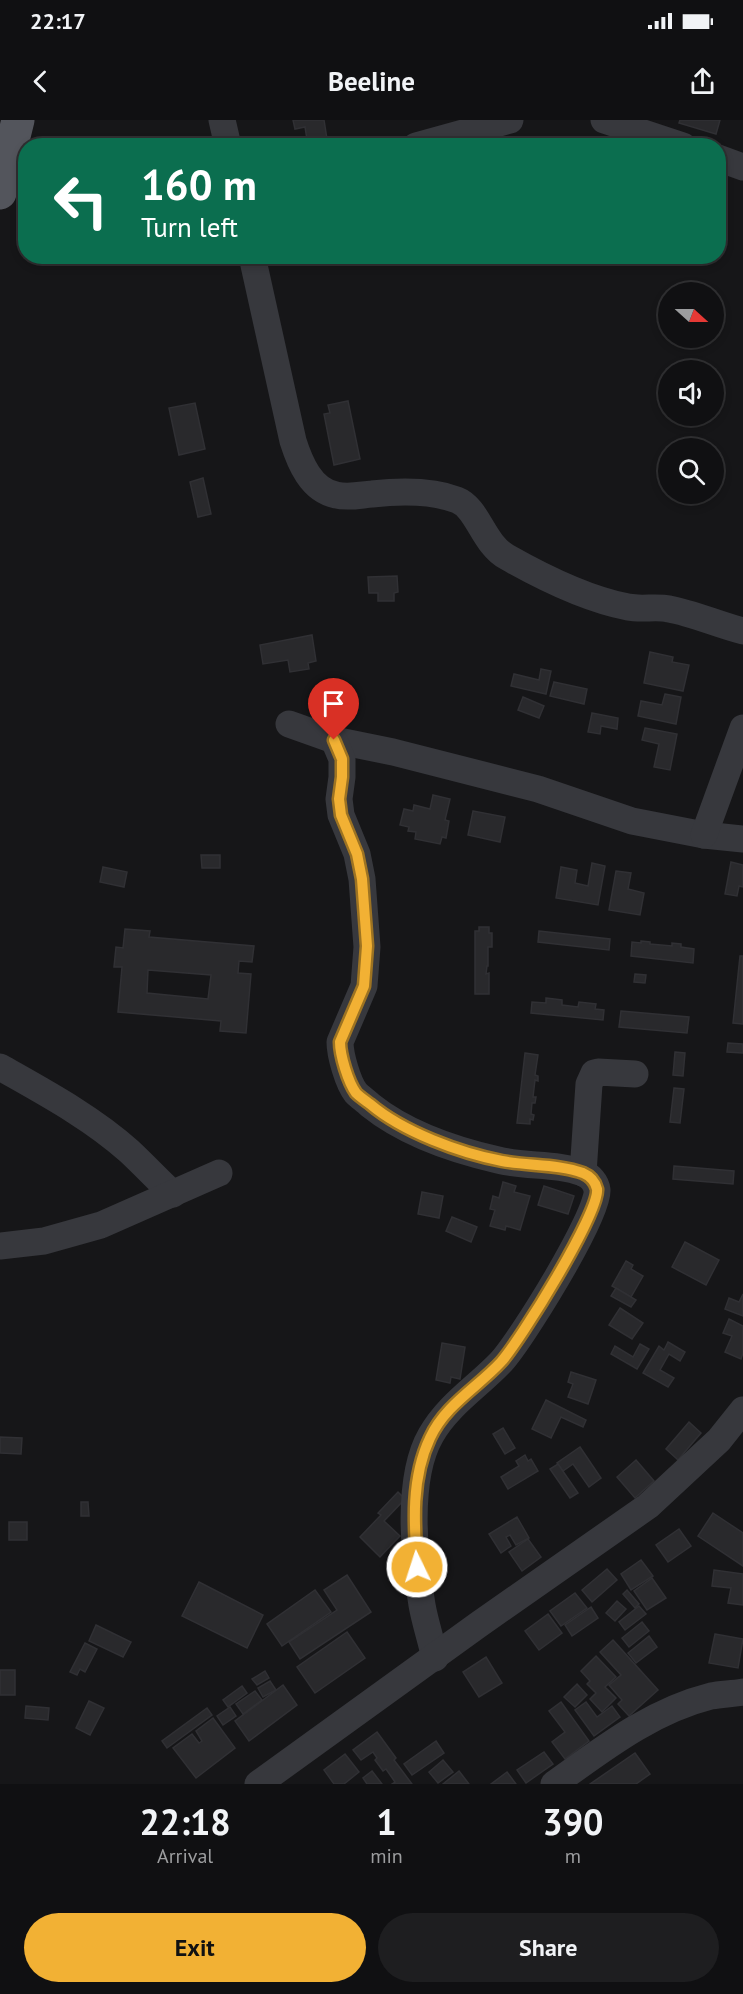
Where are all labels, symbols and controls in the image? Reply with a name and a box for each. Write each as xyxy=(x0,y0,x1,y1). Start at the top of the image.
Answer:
text: 22:17 xyxy=(30,7,86,35)
text: Beeline xyxy=(328,64,415,98)
icon: back xyxy=(24,65,57,98)
icon: share xyxy=(686,65,719,98)
text: 160 m xyxy=(141,157,257,212)
icon: left xyxy=(42,162,120,240)
text: Turn left xyxy=(141,210,238,244)
north arrow xyxy=(658,282,724,348)
map controls xyxy=(658,282,724,504)
button: sound xyxy=(658,360,724,426)
button: search xyxy=(658,438,724,504)
pin xyxy=(308,678,359,740)
icon: arrive xyxy=(317,687,350,720)
position arrow xyxy=(385,1535,449,1599)
text: 22:18 xyxy=(139,1798,231,1845)
text: 1 xyxy=(376,1798,397,1845)
text: 390 xyxy=(542,1798,604,1845)
text: Arrival xyxy=(157,1843,213,1869)
text: min xyxy=(370,1843,403,1869)
text: m xyxy=(565,1843,581,1869)
button: Exit xyxy=(24,1913,366,1982)
button: Share xyxy=(378,1913,719,1982)

